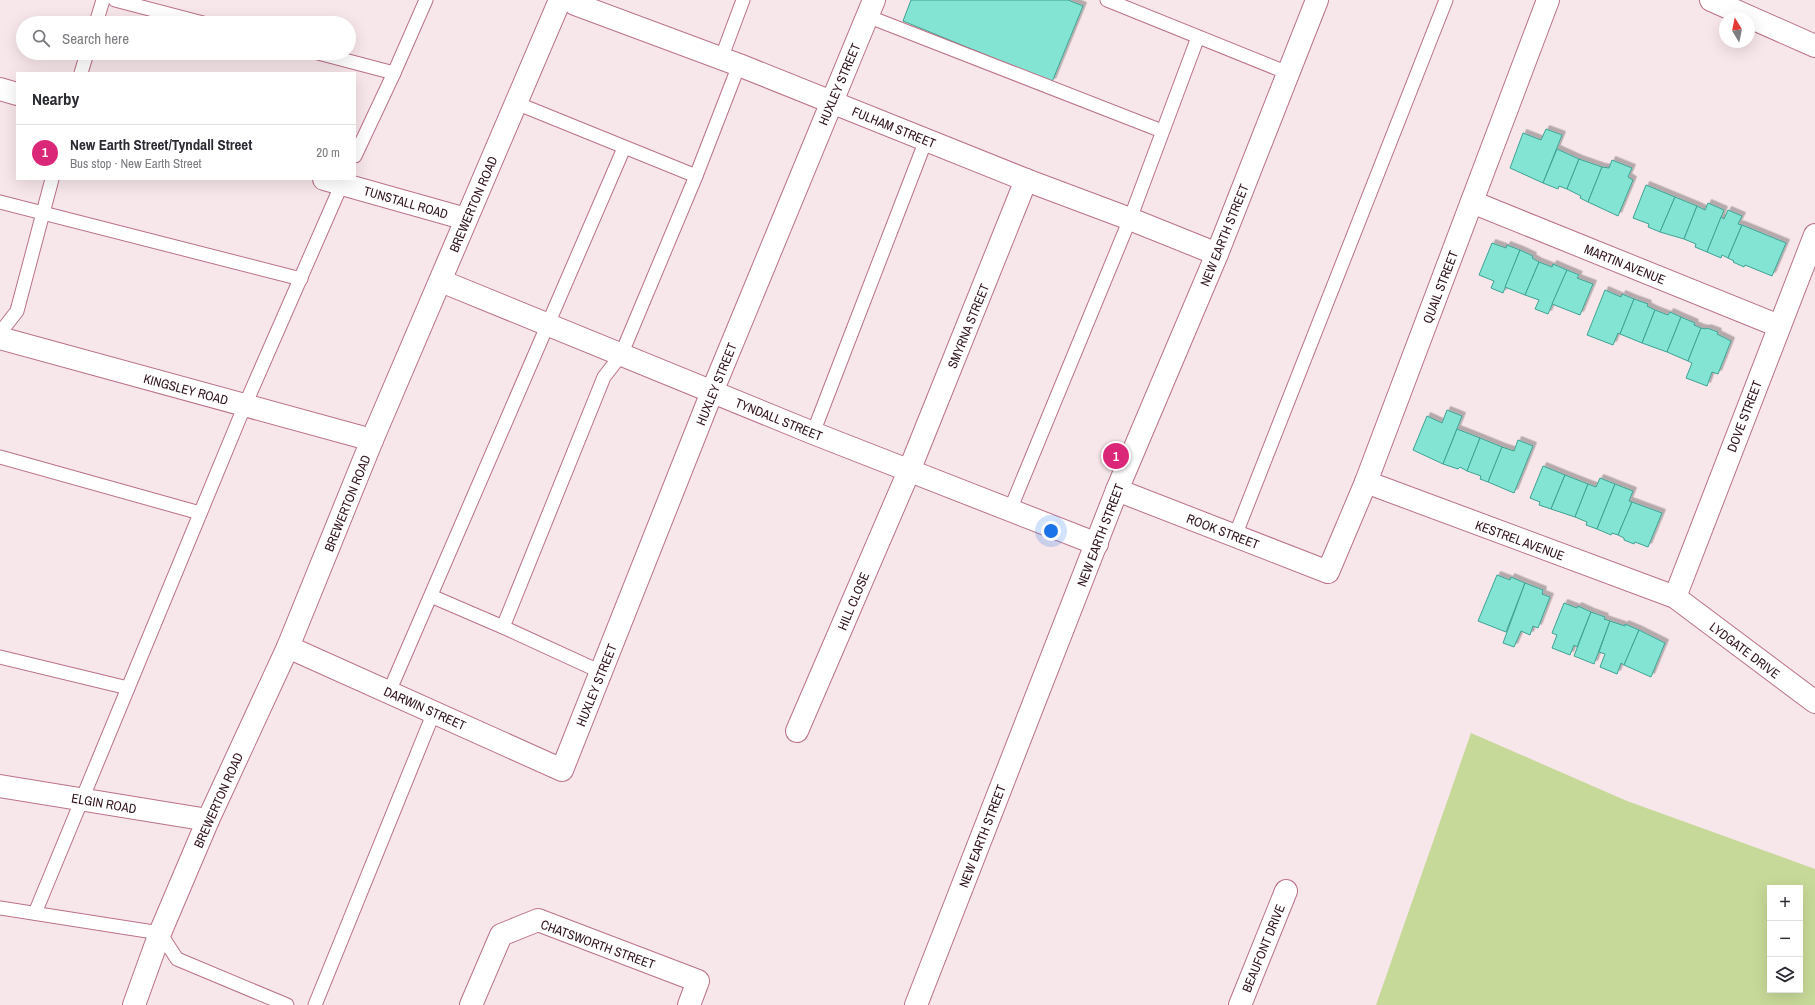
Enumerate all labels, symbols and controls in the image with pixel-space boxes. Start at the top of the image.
north arrow [1719,12,1755,48]
search box [16,16,356,60]
icon: search [30,27,52,49]
text: Search here [62,28,129,49]
street label: HUXLEY STREET [815,40,865,128]
text: Nearby [32,87,79,110]
street label: FULHAM STREET [849,103,939,152]
text: New Earth Street/Tyndall Street [70,134,252,155]
text: 1 [42,144,48,161]
text: 20 m [316,144,340,161]
street label: BREWERTON ROAD [446,153,501,255]
text: Bus stop · New Earth Street [70,155,202,172]
street label: NEW EARTH STREET [1196,181,1253,289]
street label: TUNSTALL ROAD [362,182,450,223]
street label: MARTIN AVENUE [1582,240,1668,288]
street label: QUAIL STREET [1419,248,1462,326]
street label: SMYRNA STREET [944,281,993,371]
street label: HUXLEY STREET [692,340,741,428]
street label: KINGSLEY ROAD [142,370,230,409]
street label: DOVE STREET [1723,378,1766,454]
street label: TYNDALL STREET [733,394,825,445]
pin: 1 [1103,441,1129,471]
street label: BREWERTON ROAD [320,452,375,554]
street label: NEW EARTH STREET [1073,481,1128,589]
street label: ROOK STREET [1184,510,1262,553]
street label: KESTREL AVENUE [1473,516,1567,564]
your location [1041,521,1061,541]
street label: HILL CLOSE [834,570,873,633]
street label: LYDGATE DRIVE [1706,618,1783,682]
street label: HUXLEY STREET [572,641,621,729]
street label: DARWIN STREET [381,683,469,734]
street label: BREWERTON ROAD [190,750,247,851]
street label: NEW EARTH STREET [955,782,1010,890]
street label: ELGIN ROAD [70,789,138,818]
map controls [1767,885,1803,993]
button: + [1767,885,1803,921]
street label: BEAUFONT DRIVE [1238,902,1289,995]
street label: CHATSWORTH STREET [538,916,658,973]
button: − [1767,921,1803,957]
button: layers [1767,957,1803,993]

